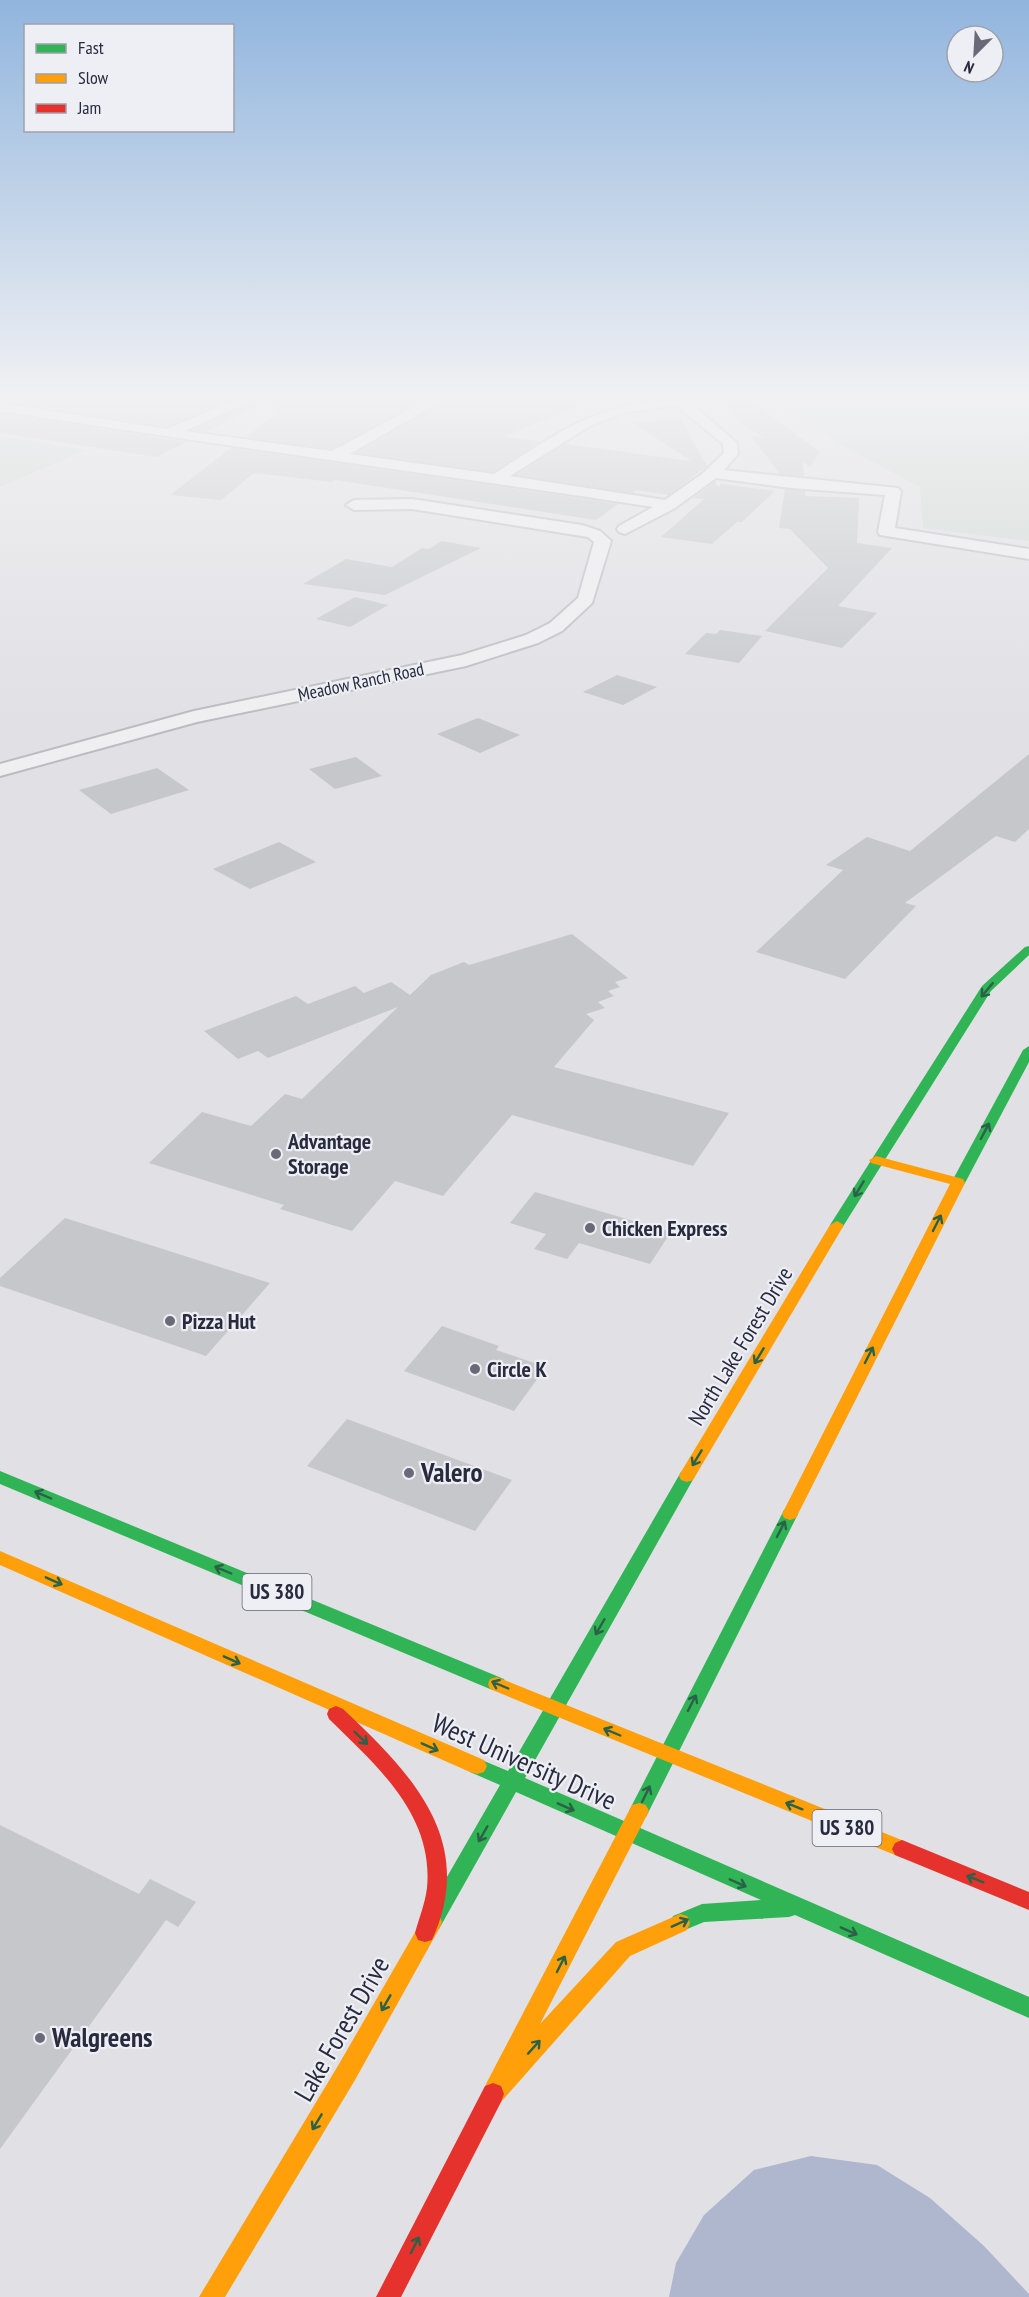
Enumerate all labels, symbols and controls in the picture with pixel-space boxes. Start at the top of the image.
legend [24,24,234,132]
north arrow [945,24,1005,84]
text: Fast [78,36,104,59]
text: N [961,57,977,79]
text: Slow [78,66,109,89]
text: Jam [77,96,101,119]
street label: Meadow Ranch Road [296,657,426,706]
one-way arrow [981,982,994,998]
one-way arrow [980,1122,991,1140]
place label: Advantage Storage [287,1127,371,1180]
marker: Advantage Storage [269,1147,283,1161]
one-way arrow [853,1180,865,1197]
place label: Chicken Express [602,1214,728,1242]
one-way arrow [931,1214,943,1232]
marker: Chicken Express [583,1221,597,1235]
street label: North Lake Forest Drive [682,1262,798,1430]
place label: Pizza Hut [182,1307,256,1335]
marker: Pizza Hut [163,1314,177,1328]
one-way arrow [864,1346,876,1364]
one-way arrow [752,1347,764,1364]
place label: Circle K [487,1355,547,1383]
marker: Circle K [468,1362,482,1376]
one-way arrow [691,1449,703,1466]
place label: Valero [420,1455,482,1489]
marker: Valero [402,1466,416,1480]
one-way arrow [35,1489,53,1500]
one-way arrow [776,1520,787,1538]
one-way arrow [215,1564,233,1575]
road number: US 380 [242,1574,312,1610]
one-way arrow [44,1576,62,1588]
one-way arrow [594,1618,606,1635]
one-way arrow [223,1654,241,1666]
one-way arrow [492,1679,510,1690]
one-way arrow [687,1694,699,1712]
street label: West University Drive [427,1705,622,1817]
one-way arrow [603,1726,621,1737]
one-way arrow [354,1731,369,1746]
one-way arrow [421,1742,439,1753]
one-way arrow [641,1786,653,1804]
one-way arrow [785,1800,804,1811]
one-way arrow [556,1802,574,1813]
road number: US 380 [812,1810,882,1846]
one-way arrow [477,1825,489,1842]
one-way arrow [966,1873,984,1884]
one-way arrow [729,1878,747,1889]
one-way arrow [671,1916,689,1928]
one-way arrow [839,1926,857,1937]
street label: Lake Forest Drive [286,1950,396,2107]
one-way arrow [555,1955,567,1973]
one-way arrow [380,1994,392,2011]
place label: Walgreens [51,2020,153,2054]
marker: Walgreens [33,2031,47,2045]
one-way arrow [527,2040,541,2055]
one-way arrow [310,2113,322,2130]
one-way arrow [409,2237,421,2254]

